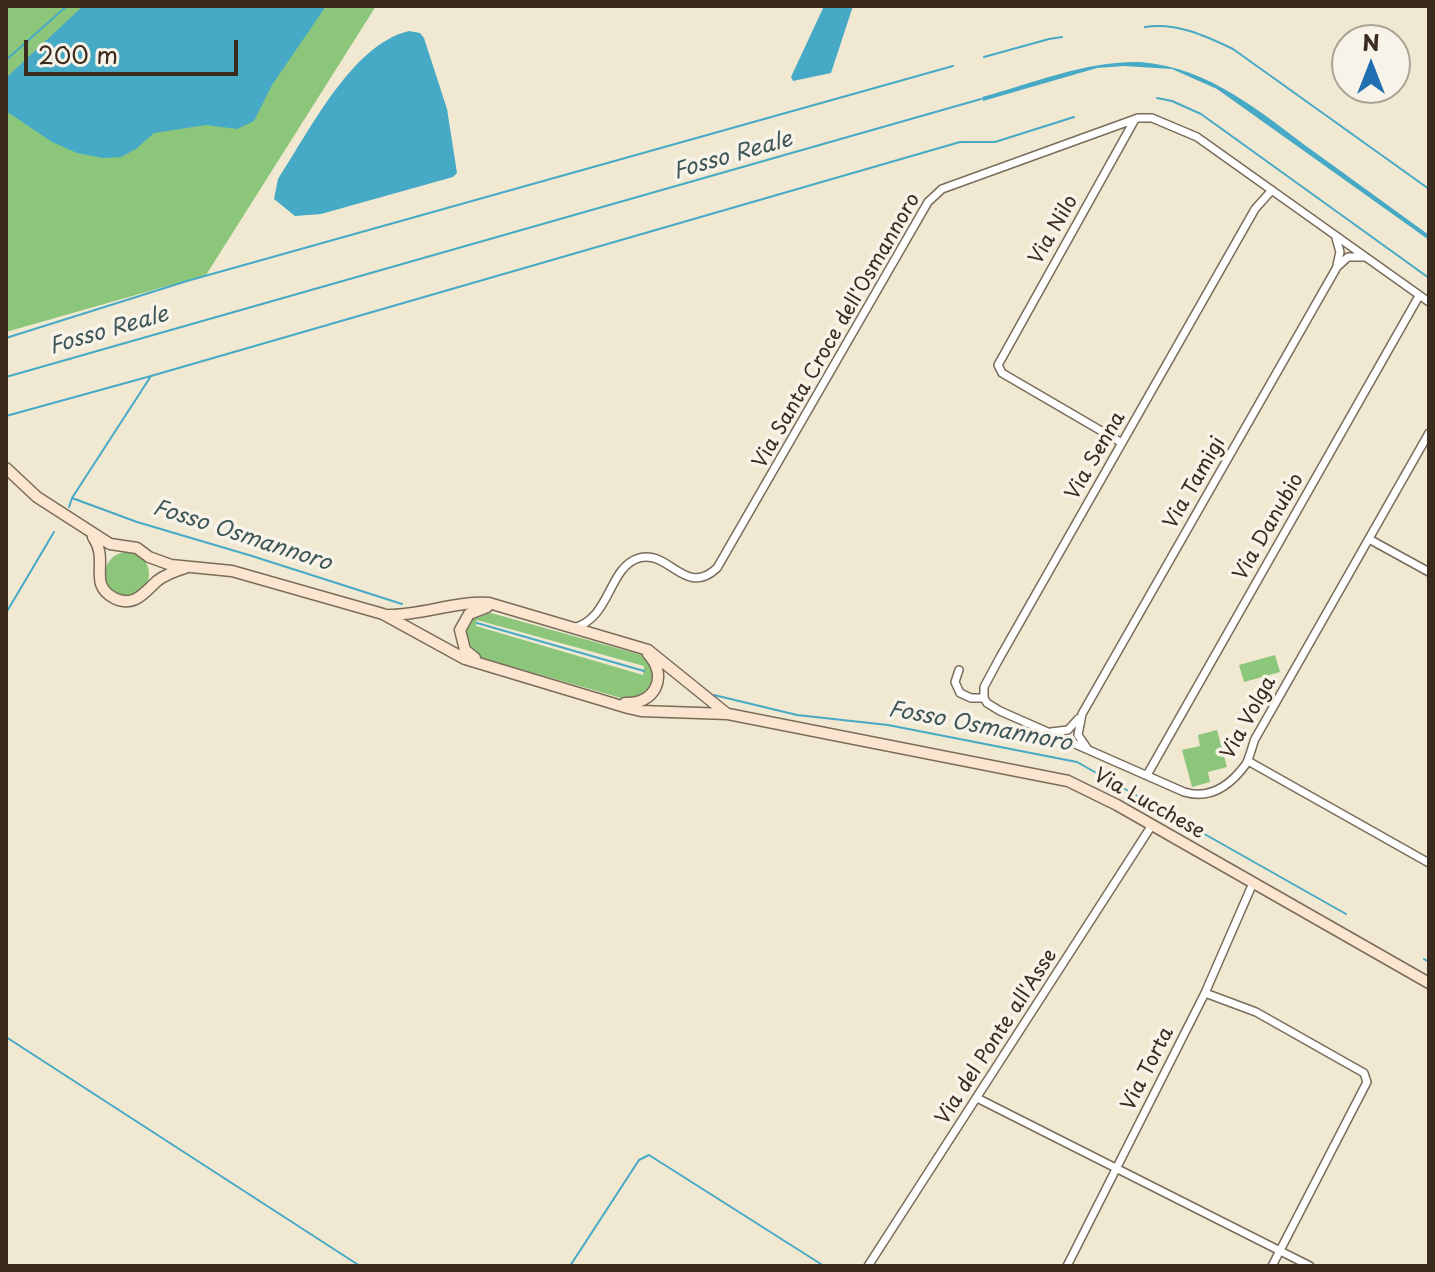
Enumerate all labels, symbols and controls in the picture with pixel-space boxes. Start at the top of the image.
scale bar [28,24,242,74]
north arrow [1331,24,1411,104]
text: N [1362,25,1380,58]
text: 200 m [38,36,118,72]
water label: Fosso Reale [670,126,796,186]
street label: Via Santa Croce dell'Osmannoro [748,189,926,473]
street label: Via Nilo [1025,191,1083,269]
water label: Fosso Reale [46,301,172,361]
street label: Via Senna [1061,408,1131,504]
street label: Via Tamigi [1159,433,1231,533]
street label: Via Danubio [1229,469,1309,585]
water label: Fosso Osmannoro [150,495,334,577]
street label: Via Volga [1216,672,1282,764]
water label: Fosso Osmannoro [886,696,1074,758]
street label: Via Lucchese [1089,764,1209,844]
street label: Via del Ponte all'Asse [931,945,1063,1129]
street label: Via Torta [1117,1023,1179,1115]

